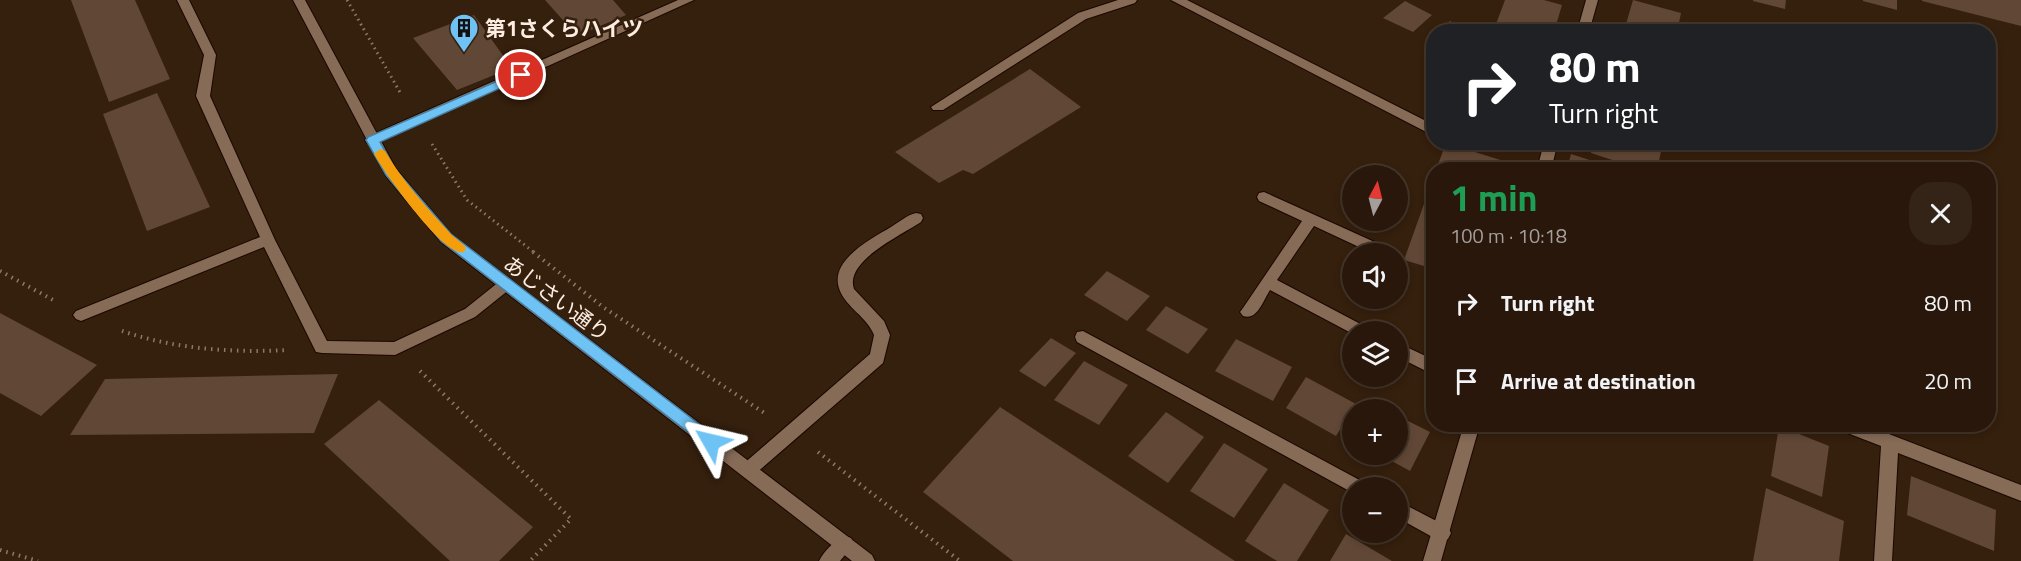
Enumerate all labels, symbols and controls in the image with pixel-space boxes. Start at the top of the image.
building icon: 第1さくらハイツ [448,12,480,54]
place label: 第1さくらハイツ [485,12,643,44]
text: 80 m [1549,34,1641,98]
icon: right [1450,48,1528,126]
pin [495,49,546,100]
icon: arrive [504,58,537,91]
text: Turn right [1549,92,1658,133]
north arrow [1342,165,1408,231]
map controls [1342,165,1408,543]
text: 1 min [1450,170,1537,225]
button: close [1909,182,1972,245]
text: 100 m · 10:18 [1450,220,1567,251]
button: sound [1342,243,1408,309]
street label: あじさい通り [497,247,617,349]
text: Turn right [1501,286,1595,320]
text: 80 m [1924,286,1972,320]
icon: right [1450,287,1483,320]
button: layers [1342,321,1408,387]
text: Arrive at destination [1501,364,1696,398]
text: 20 m [1924,364,1972,398]
icon: arrive [1450,365,1483,398]
button: + [1342,399,1408,465]
position arrow [679,410,743,474]
button: − [1342,477,1408,543]

